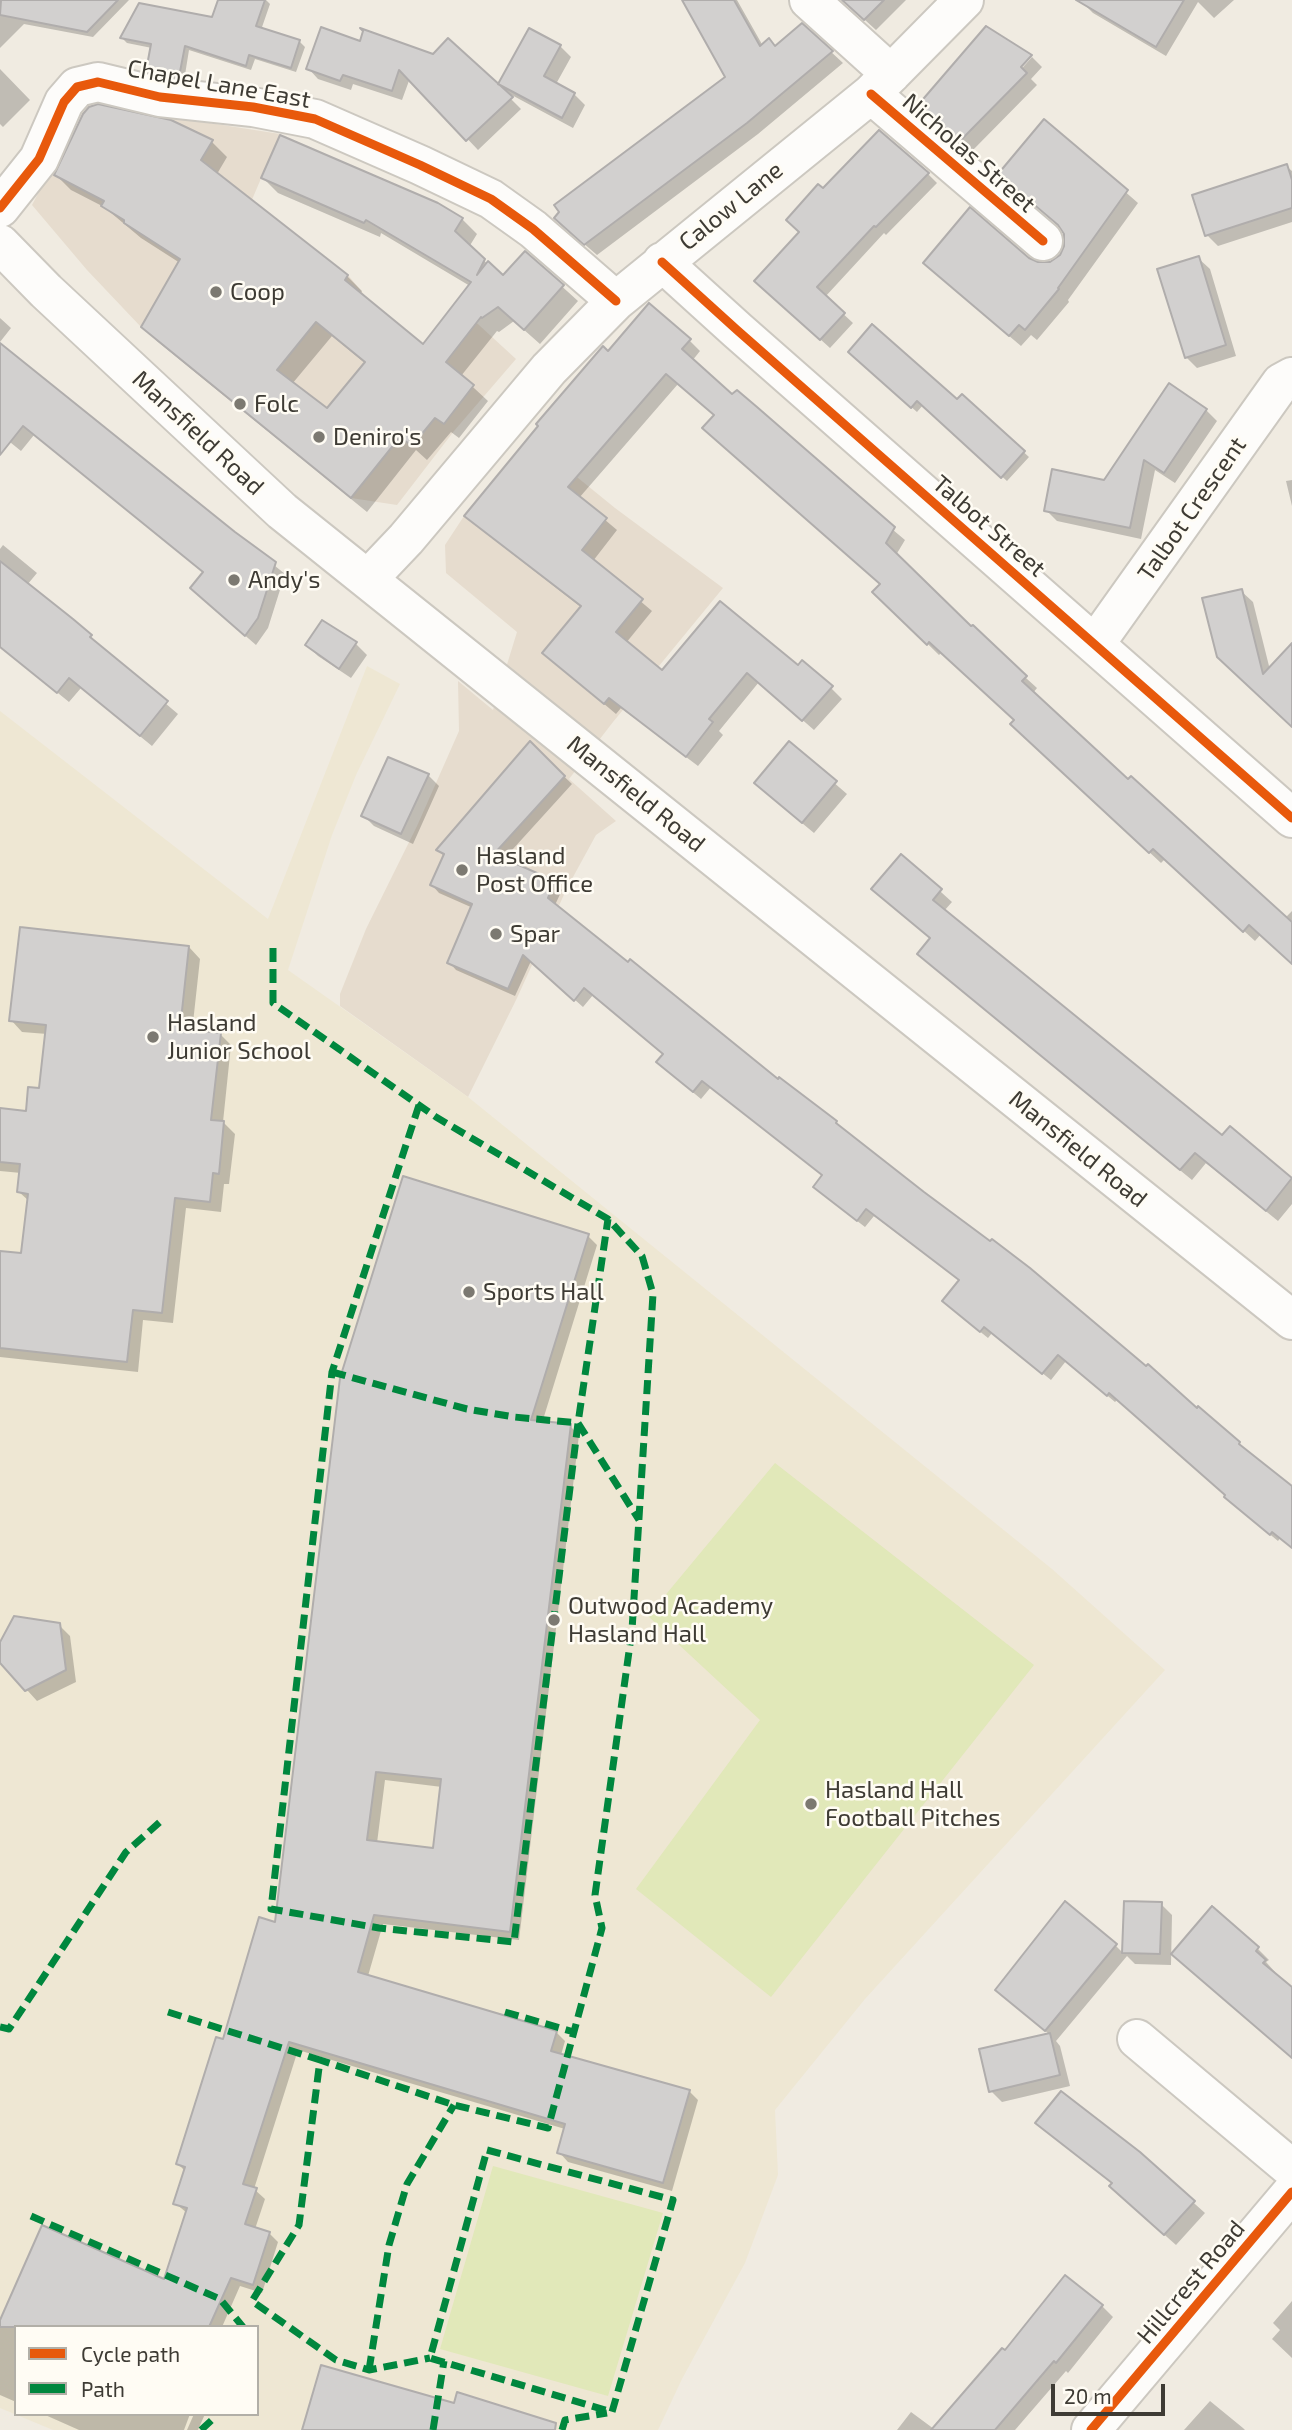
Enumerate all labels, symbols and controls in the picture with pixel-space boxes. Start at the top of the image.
street label: Chapel Lane East [125,54,313,114]
street label: Nicholas Street [897,87,1041,219]
street label: Calow Lane [673,155,789,257]
place label: Coop [230,278,285,306]
marker: Coop [208,284,224,300]
street label: Mansfield Road [126,365,270,501]
place label: Folc [254,390,299,418]
marker: Folc [232,396,248,412]
place label: Deniro's [333,423,421,451]
marker: Deniro's [311,429,327,445]
street label: Talbot Crescent [1132,431,1252,587]
street label: Talbot Street [927,469,1051,583]
place label: Andy's [248,566,321,594]
marker: Andy's [226,572,242,588]
street label: Mansfield Road [561,730,711,858]
place label: Hasland Post Office [476,842,593,898]
marker: Hasland Post Office [454,862,470,878]
place label: Spar [510,920,560,948]
marker: Spar [488,926,504,942]
place label: Hasland Junior School [167,1009,311,1065]
marker: Hasland Junior School [145,1029,161,1045]
street label: Mansfield Road [1003,1085,1153,1213]
place label: Sports Hall [483,1278,604,1306]
marker: Sports Hall [461,1284,477,1300]
place label: Outwood Academy Hasland Hall [568,1592,773,1648]
marker: Outwood Academy Hasland Hall [546,1612,562,1628]
place label: Hasland Hall Football Pitches [825,1776,1000,1832]
marker: Hasland Hall Football Pitches [803,1796,819,1812]
street label: Hillcrest Road [1131,2214,1251,2350]
legend [14,2325,259,2416]
text: Cycle path [81,2341,180,2366]
scale bar [1054,2370,1168,2414]
text: Path [81,2376,125,2401]
text: 20 m [1064,2383,1112,2408]

